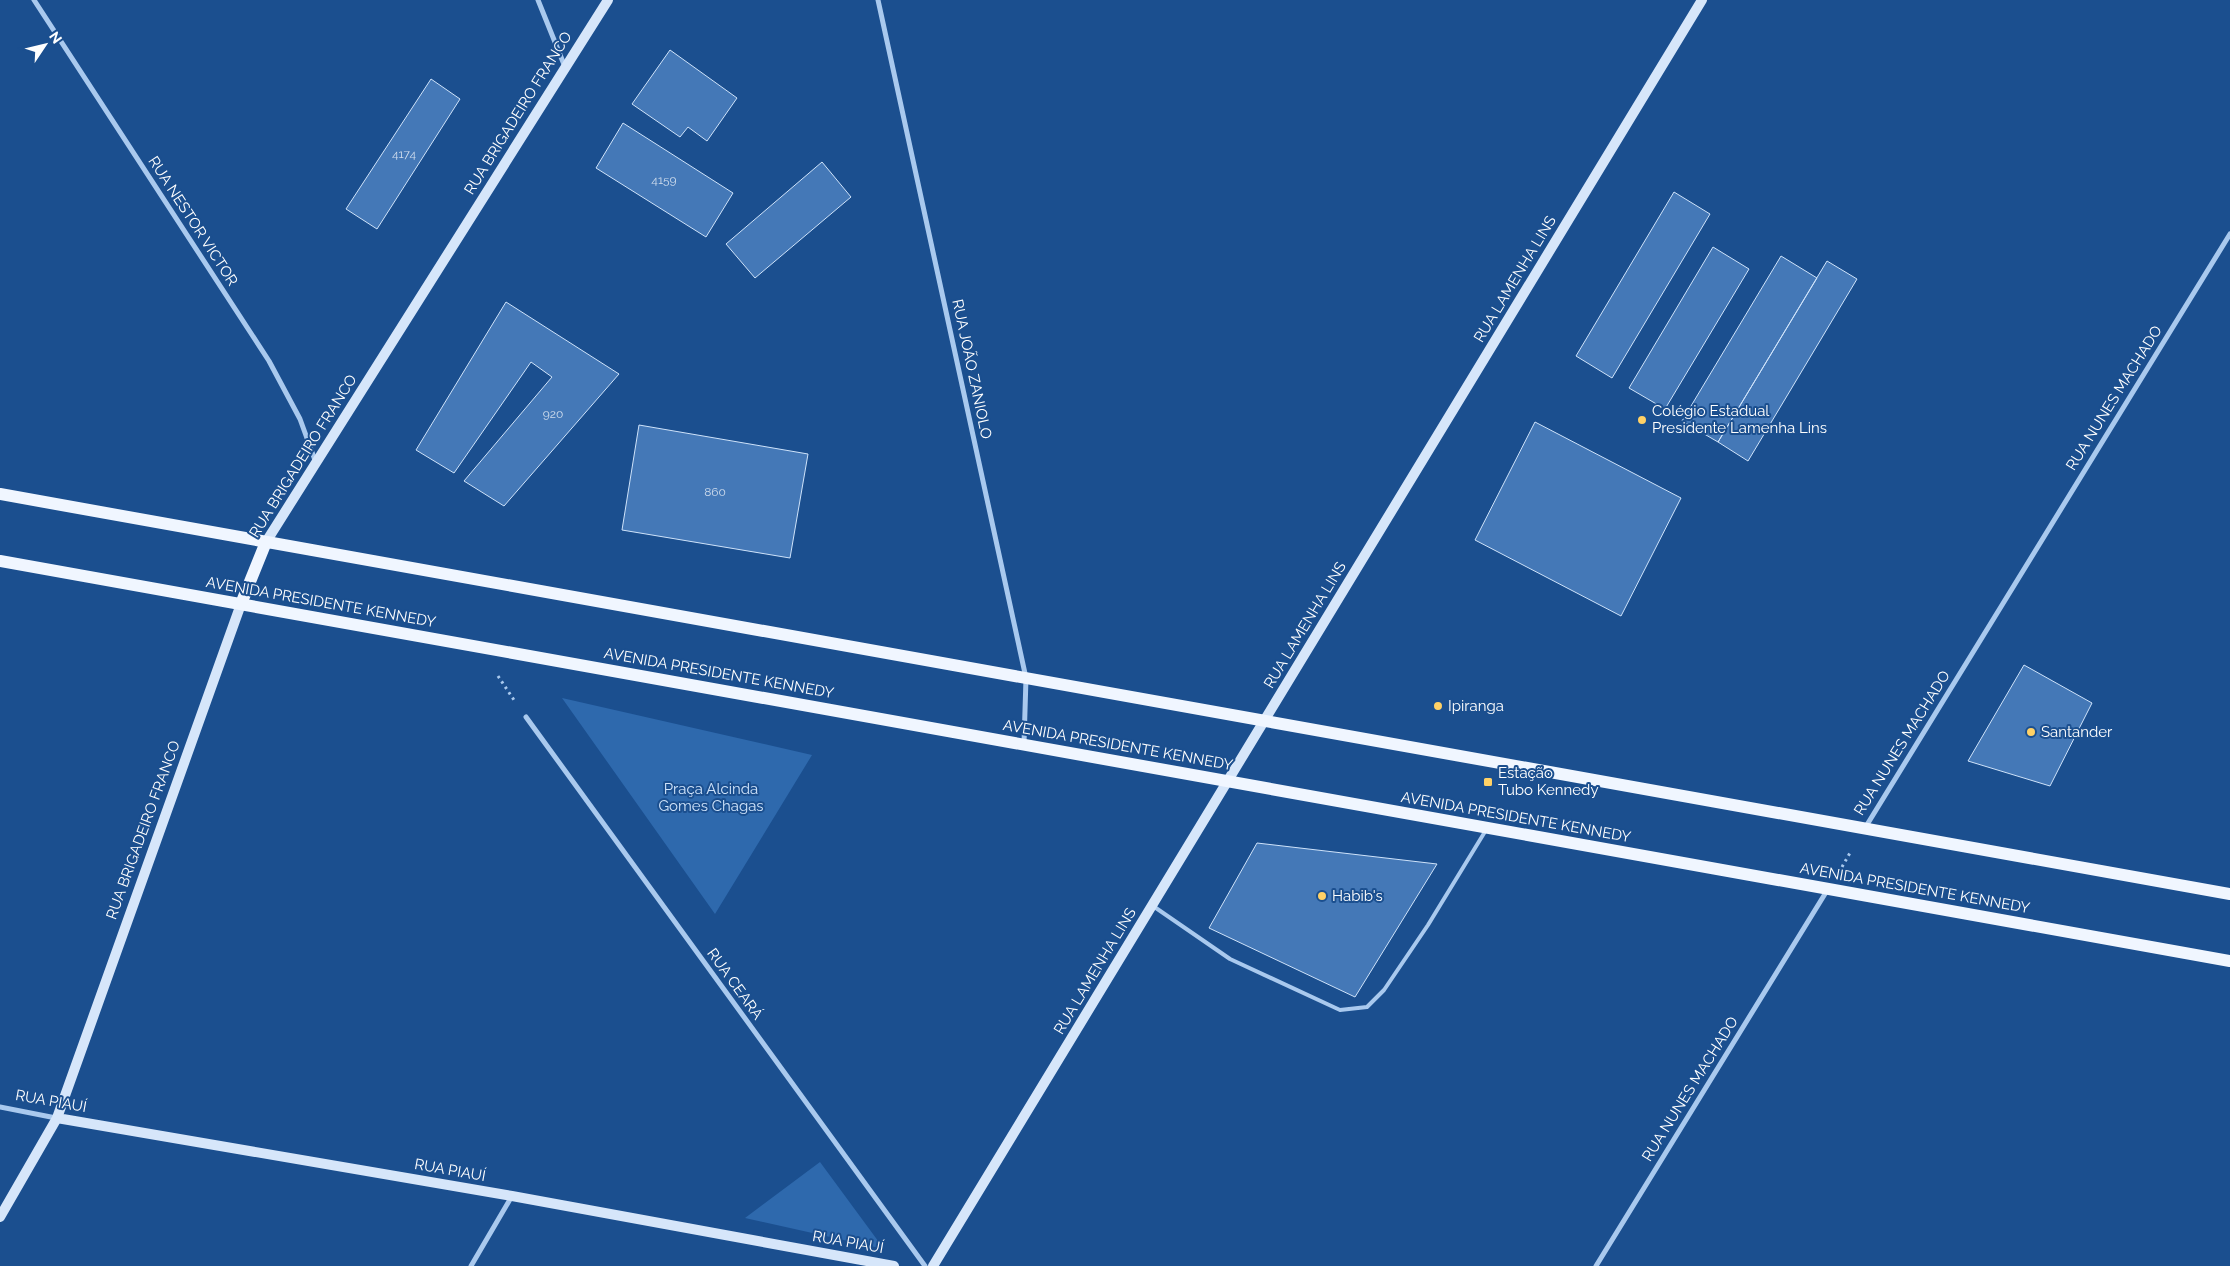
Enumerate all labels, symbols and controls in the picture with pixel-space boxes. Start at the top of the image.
north arrow [20,20,70,70]
street label: RUA BRIGADEIRO FRANCO [460,28,576,198]
text: N [46,29,65,47]
house number: 4174 [392,147,416,161]
street label: RUA NESTOR VICTOR [144,153,242,289]
house number: 4159 [651,173,677,187]
street label: RUA LAMENHA LINS [1470,212,1560,346]
street label: RUA JOÃO ZANIOLO [948,297,996,441]
street label: RUA NUNES MACHADO [2062,322,2166,474]
street label: RUA BRIGADEIRO FRANCO [245,371,361,541]
place label: Colégio Estadual Presidente Lamenha Lins [1652,402,1827,437]
house number: 920 [543,407,563,421]
marker: Colégio Estadual Presidente Lamenha Lins [1636,414,1648,426]
house number: 860 [704,485,726,499]
street label: RUA LAMENHA LINS [1260,558,1350,692]
street label: AVENIDA PRESIDENTE KENNEDY [205,573,438,631]
street label: AVENIDA PRESIDENTE KENNEDY [603,644,836,702]
street label: RUA NUNES MACHADO [1850,667,1954,819]
place label: Ipiranga [1448,697,1504,715]
marker: Ipiranga [1432,700,1444,712]
street label: AVENIDA PRESIDENTE KENNEDY [1002,716,1235,774]
place label: Santander [2041,723,2113,741]
marker: Santander [2025,726,2037,738]
street label: RUA BRIGADEIRO FRANCO [102,738,184,922]
place label: Estação Tubo Kennedy [1498,764,1599,799]
marker: Estação Tubo Kennedy [1482,776,1494,788]
park label: Praça Alcinda Gomes Chagas [658,780,764,815]
street label: AVENIDA PRESIDENTE KENNEDY [1400,788,1633,846]
street label: AVENIDA PRESIDENTE KENNEDY [1799,859,2032,917]
place label: Habib's [1332,887,1383,905]
marker: Habib's [1316,890,1328,902]
street label: RUA LAMENHA LINS [1050,904,1140,1038]
street label: RUA CEARÁ [703,945,767,1023]
street label: RUA NUNES MACHADO [1638,1013,1742,1165]
street label: RUA PIAUÍ [14,1086,88,1116]
street label: RUA PIAUÍ [413,1155,487,1185]
street label: RUA PIAUÍ [811,1227,885,1257]

